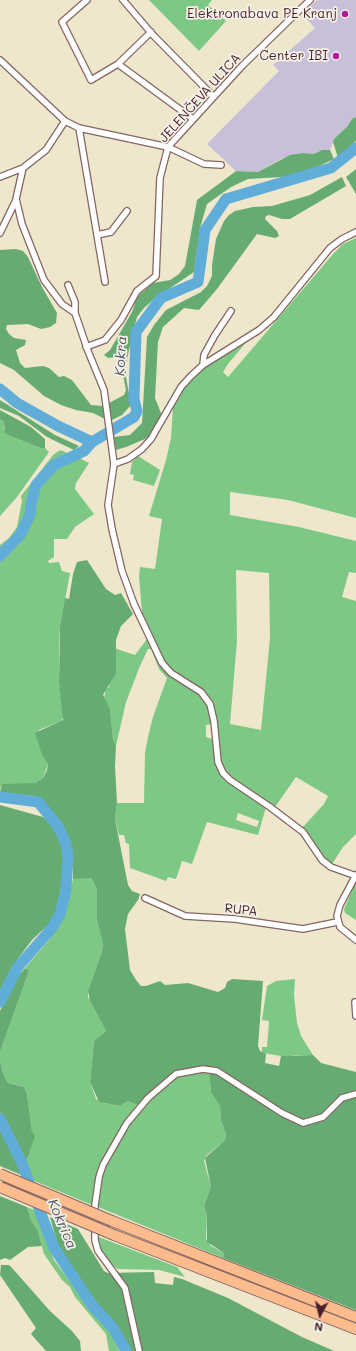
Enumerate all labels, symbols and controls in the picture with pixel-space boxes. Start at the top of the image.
place label: Elektronabava PE Kranj [187,6,337,22]
marker: Elektronabava PE Kranj [340,9,350,19]
place label: Center IBI [260,48,328,64]
street label: JELENČEVA ULICA [156,50,244,146]
marker: Center IBI [331,51,341,61]
water label: Kokra [112,336,130,376]
street label: RUPA [224,901,258,919]
water label: Kokrica [44,1197,80,1251]
north arrow [300,1295,340,1335]
text: N [313,1319,324,1335]

